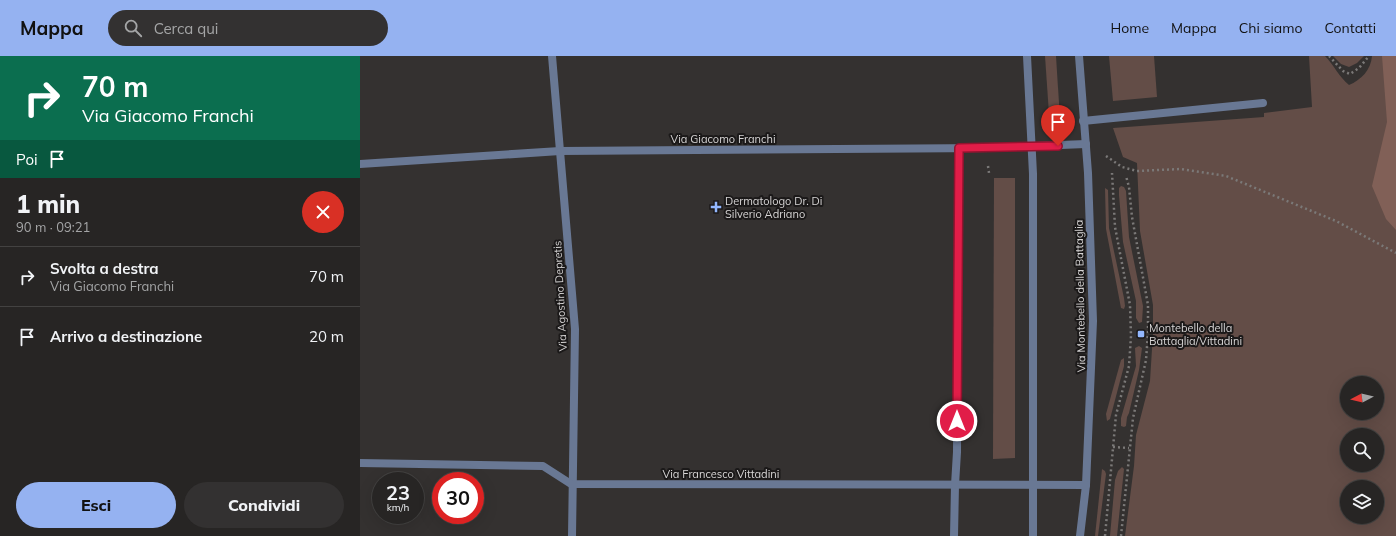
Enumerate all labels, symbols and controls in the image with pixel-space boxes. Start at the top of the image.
search box [108,10,388,46]
text: Mappa [20,16,84,40]
icon: search [122,17,144,39]
text: Cerca qui [154,19,218,38]
text: Home [1110,19,1149,37]
text: Mappa [1171,19,1217,37]
text: Chi siamo [1239,19,1302,37]
text: Contatti [1324,19,1376,37]
text: 70 m [82,69,148,104]
icon: right [16,72,68,124]
text: Via Giacomo Franchi [82,104,254,127]
pin [1041,105,1075,146]
icon: arrive [1047,111,1069,133]
street label: Via Giacomo Franchi [670,132,776,146]
icon: arrive [46,148,68,170]
text: Poi [16,150,38,169]
text: 1 min [16,189,80,219]
button: close [302,191,344,233]
place label: Dermatologo Dr. Di Silverio Adriano [725,194,822,221]
marker: Dermatologo Dr. Di Silverio Adriano [710,201,722,213]
text: 90 m · 09:21 [16,219,90,235]
street label: Via Montebello della Battaglia [1072,220,1088,372]
street label: Via Agostino Depretis [550,240,570,352]
text: Svolta a destra [50,259,159,278]
icon: right [16,266,38,288]
text: 70 m [309,267,344,286]
text: Via Giacomo Franchi [50,278,174,294]
place label: Montebello della Battaglia/Vittadini [1149,321,1242,348]
icon: arrive [16,326,38,348]
text: Arrivo a destinazione [50,327,202,346]
text: 20 m [309,327,344,346]
marker: Montebello della Battaglia/Vittadini [1136,329,1146,339]
north arrow [1340,376,1384,420]
map controls [1340,376,1384,524]
position arrow [936,400,978,442]
button: search [1340,428,1384,472]
street label: Via Francesco Vittadini [663,467,779,481]
speed limit sign: 30 [432,472,484,524]
text: 23 [386,480,410,505]
button: layers [1340,480,1384,524]
button: Esci [16,482,176,528]
button: Condividi [184,482,344,528]
text: km/h [387,501,409,514]

